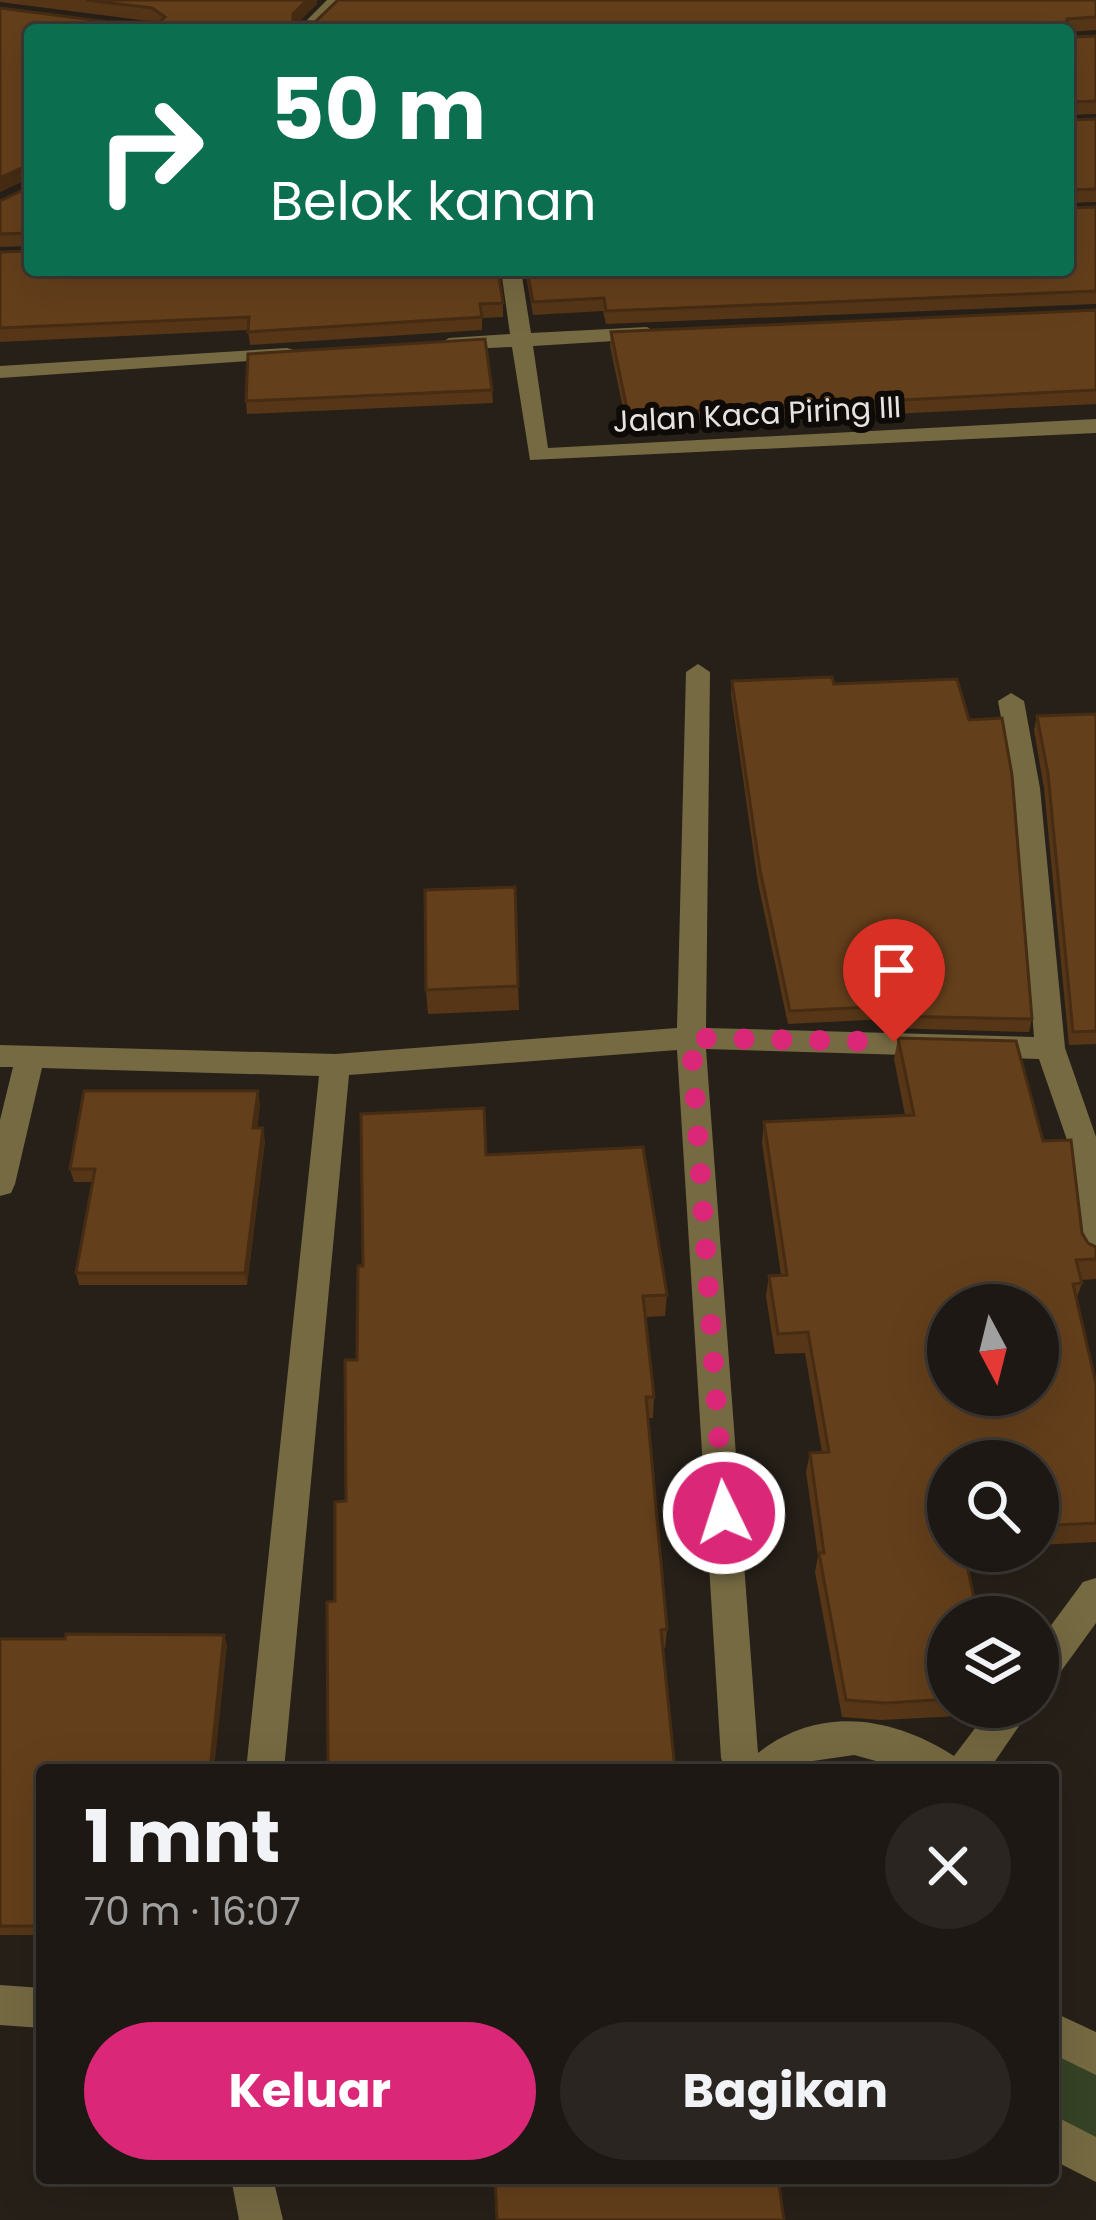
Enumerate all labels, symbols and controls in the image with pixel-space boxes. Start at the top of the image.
text: 50 m [270,51,486,168]
icon: right [72,72,228,228]
text: Belok kanan [270,163,597,239]
street label: Jalan Kaca Piring III [612,385,902,443]
pin [843,919,945,1042]
icon: arrive [861,937,927,1003]
north arrow [927,1284,1059,1416]
map controls [927,1284,1059,1728]
button: search [927,1440,1059,1572]
position arrow [661,1450,787,1576]
button: layers [927,1596,1059,1728]
text: 1 mnt [84,1786,280,1887]
button: close [885,1803,1011,1929]
text: 70 m · 16:07 [84,1884,301,1939]
button: Keluar [84,2022,536,2160]
button: Bagikan [560,2022,1011,2160]

